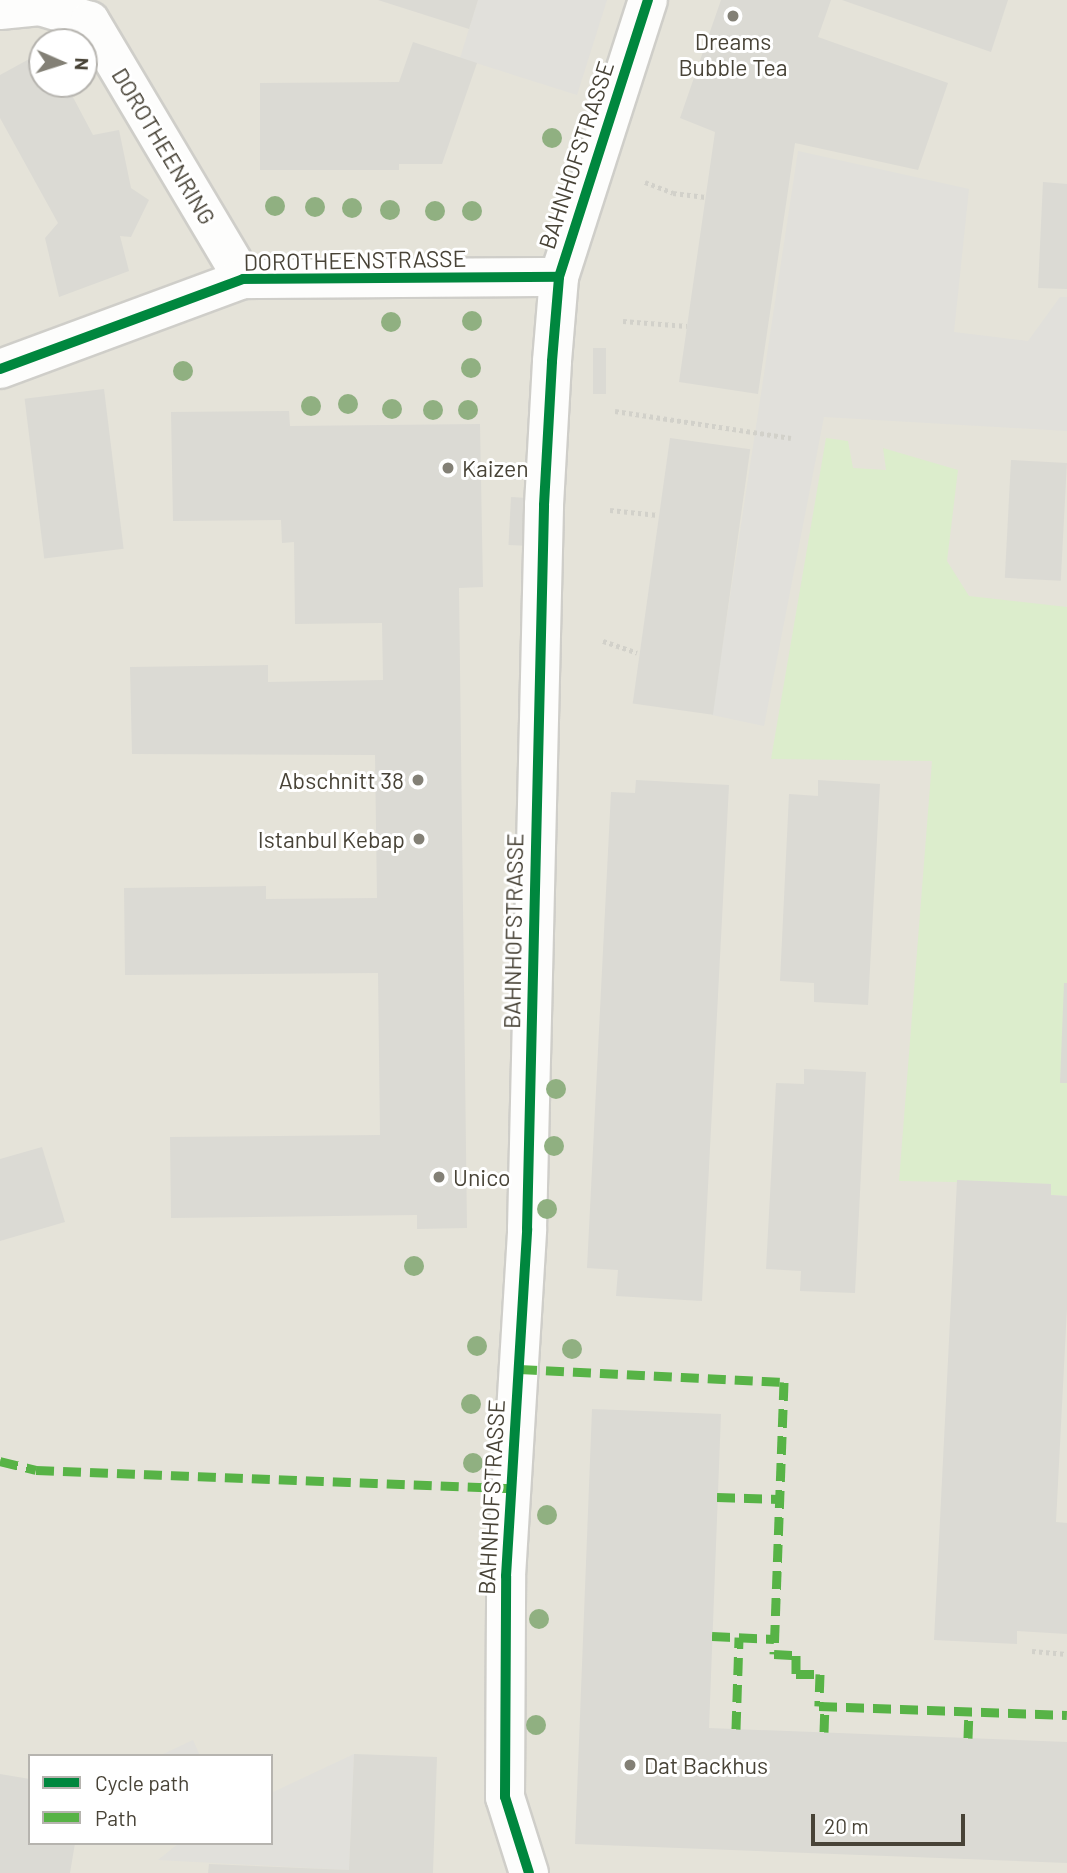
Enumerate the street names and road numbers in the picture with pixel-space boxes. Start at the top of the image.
street label: BAHNHOFSTRASSE [533,58,619,252]
street label: DOROTHEENRING [106,63,222,229]
street label: DOROTHEENSTRASSE [243,244,467,276]
street label: BAHNHOFSTRASSE [497,833,529,1029]
street label: BAHNHOFSTRASSE [472,1399,510,1595]

